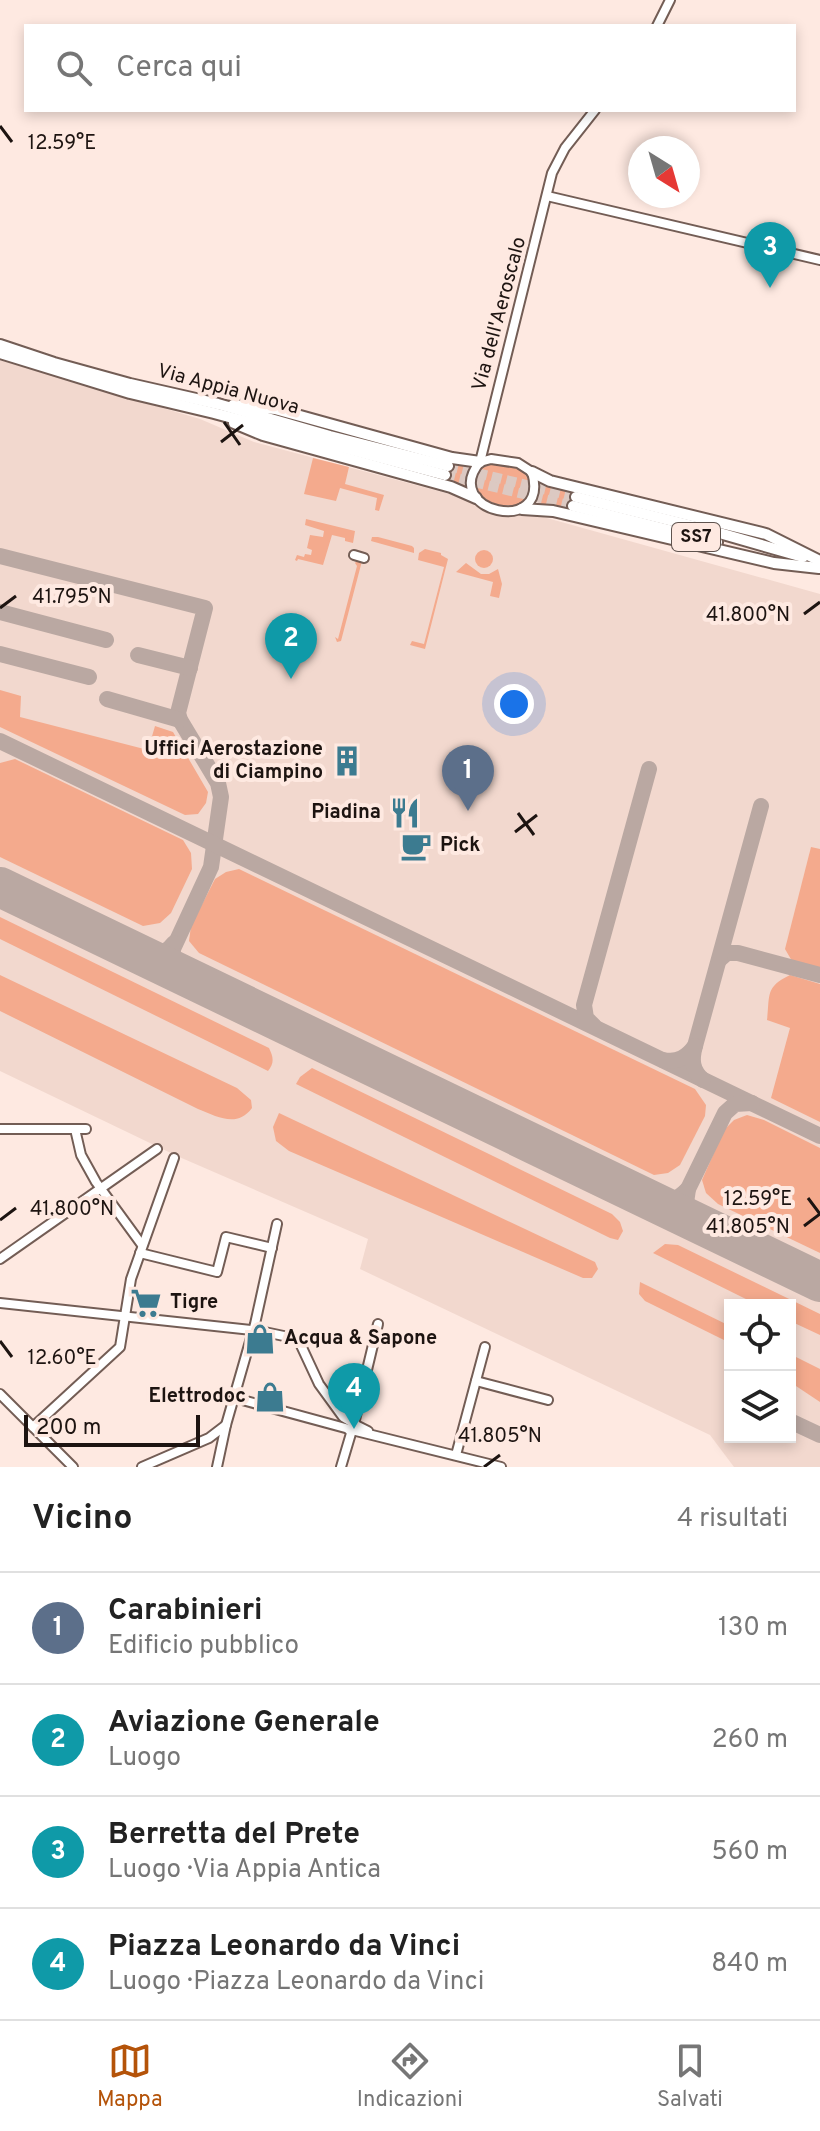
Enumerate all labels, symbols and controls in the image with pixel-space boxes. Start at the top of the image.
search box [24,24,796,112]
icon: search [52,46,96,90]
text: Cerca qui [116,50,242,87]
text: 12.59°E [28,131,96,157]
north arrow [628,136,700,208]
pin: 3 [744,222,796,288]
street label: Via dell'Aeroscalo [467,234,533,394]
street label: Via Appia Nuova [154,359,302,421]
road number: SS7 [672,523,720,551]
text: 41.795°N [32,585,112,611]
text: 41.800°N [706,603,790,629]
pin: 2 [265,613,317,679]
your location [494,684,534,724]
place label: Uffici Aerostazione di Ciampino [144,737,323,786]
building icon: Uffici Aerostazione di Ciampino [330,744,364,778]
pin: 1 [442,745,494,811]
restaurant icon: Piadina [388,796,422,830]
place label: Piadina [311,800,381,826]
cafe icon: Pick [399,829,433,863]
place label: Pick [440,833,480,859]
text: 12.59°E [724,1187,792,1213]
text: 41.800°N [30,1197,114,1223]
text: 41.805°N [706,1215,790,1241]
supermarket icon: Tigre [129,1286,163,1320]
place label: Tigre [170,1290,218,1316]
map controls [724,1299,796,1443]
button: locate [724,1299,796,1371]
shop icon: Acqua & Sapone [243,1322,277,1356]
place label: Acqua & Sapone [284,1326,437,1352]
text: 12.60°E [27,1346,97,1372]
pin: 4 [328,1363,380,1429]
button: layers [724,1371,796,1443]
shop icon: Elettrodoc [253,1380,287,1414]
place label: Elettrodoc [149,1384,246,1410]
scale bar [24,1411,200,1447]
text: 200 m [36,1415,101,1442]
text: 41.805°N [458,1424,542,1450]
text: Vicino [32,1498,132,1541]
text: 4 risultati [677,1503,788,1536]
text: Carabinieri [108,1593,263,1630]
text: 1 [53,1612,63,1645]
text: 130 m [718,1612,788,1645]
text: Edificio pubblico [108,1630,299,1663]
text: Aviazione Generale [108,1705,380,1742]
text: 2 [50,1724,66,1757]
text: 260 m [712,1724,788,1757]
text: Luogo [108,1742,181,1775]
text: Berretta del Prete [108,1817,360,1854]
text: 3 [50,1836,66,1869]
text: 560 m [712,1836,788,1869]
text: Luogo · Via Appia Antica [108,1854,381,1887]
text: Piazza Leonardo da Vinci [108,1929,460,1966]
text: 4 [50,1948,66,1981]
text: 840 m [711,1948,788,1981]
text: Luogo · Piazza Leonardo da Vinci [108,1966,484,1999]
tab: Mappa [97,2039,163,2114]
tab: Indicazioni [357,2039,463,2114]
tab: Salvati [657,2039,723,2114]

